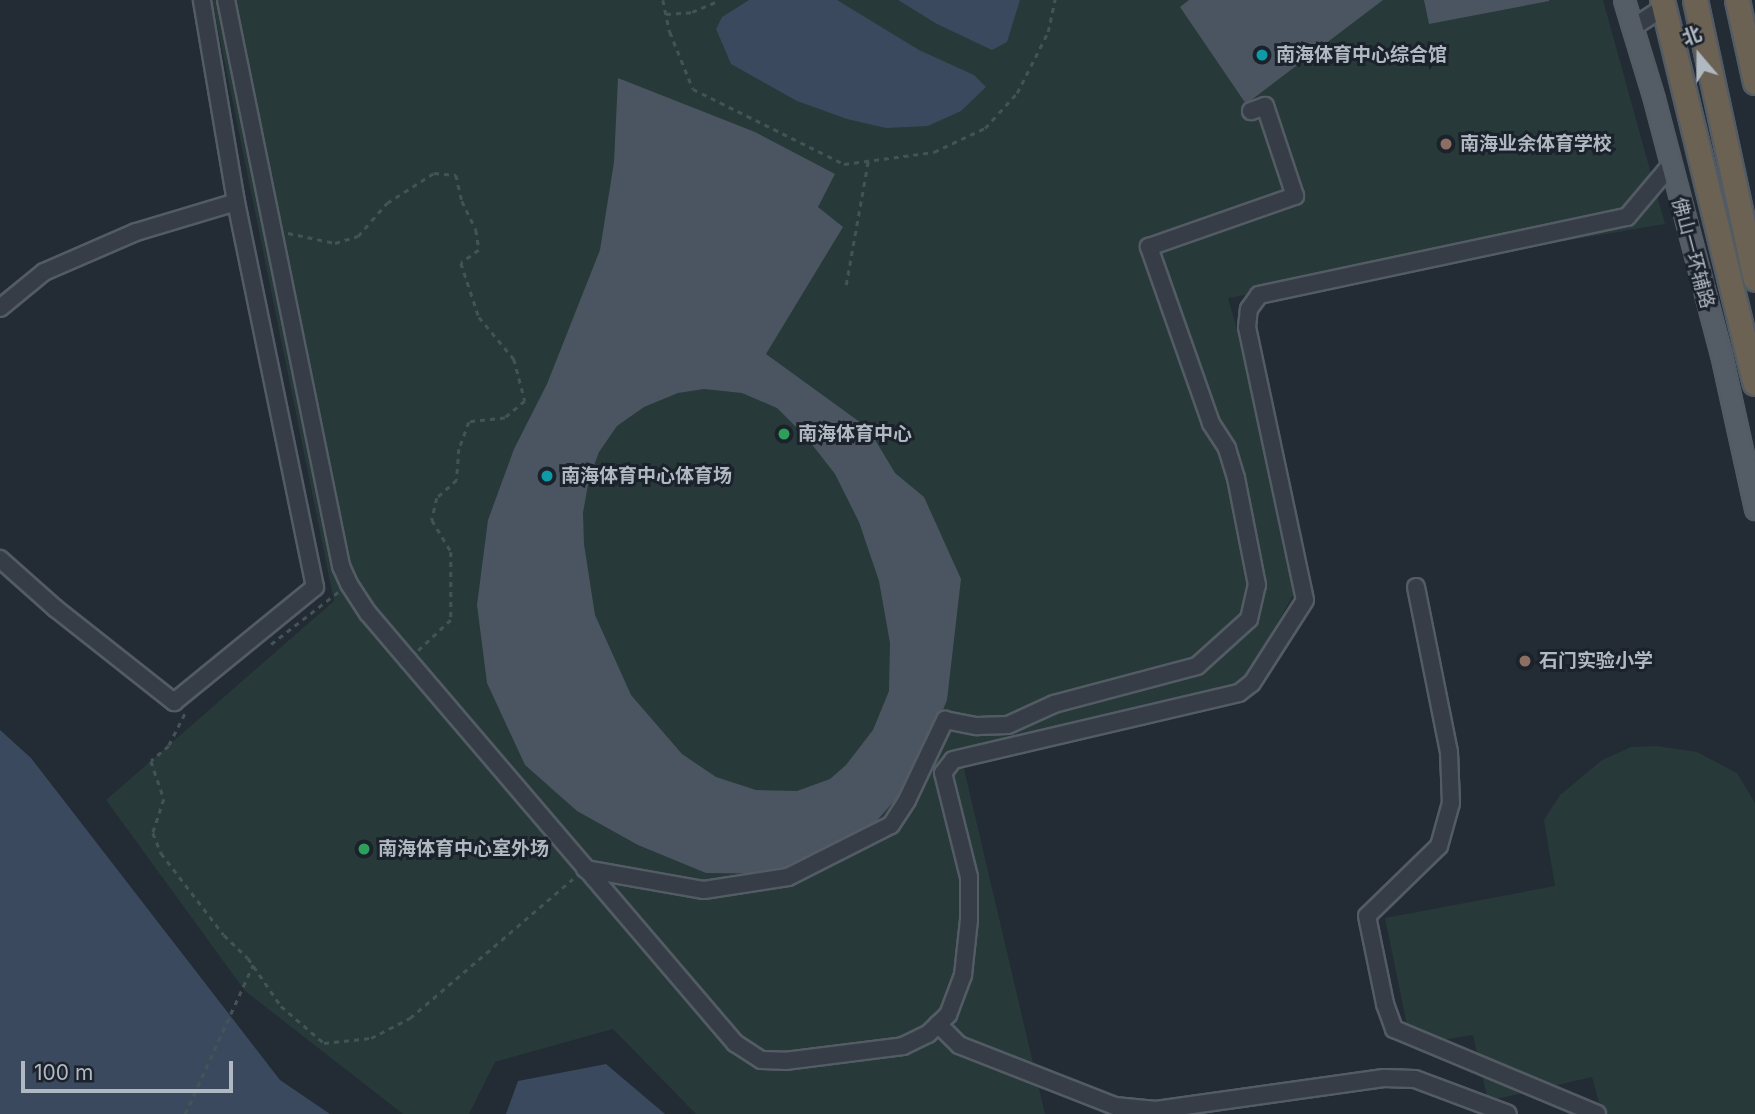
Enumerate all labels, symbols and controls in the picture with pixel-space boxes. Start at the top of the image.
north arrow [1664,21,1734,91]
text: 北 [1679,22,1705,50]
place label: 南海体育中心综合馆 [1276,44,1447,66]
marker: 南海体育中心综合馆 [1254,47,1270,63]
place label: 南海业余体育学校 [1460,133,1612,155]
marker: 南海业余体育学校 [1438,136,1454,152]
street label: 佛山一环辅路 [1667,195,1719,311]
place label: 南海体育中心 [798,423,912,445]
marker: 南海体育中心 [776,426,792,442]
place label: 南海体育中心体育场 [561,465,732,487]
marker: 南海体育中心体育场 [539,468,555,484]
place label: 石门实验小学 [1539,650,1653,672]
marker: 石门实验小学 [1517,653,1533,669]
place label: 南海体育中心室外场 [378,838,549,860]
marker: 南海体育中心室外场 [356,841,372,857]
scale bar [24,1048,236,1092]
text: 100 m [34,1060,93,1085]

